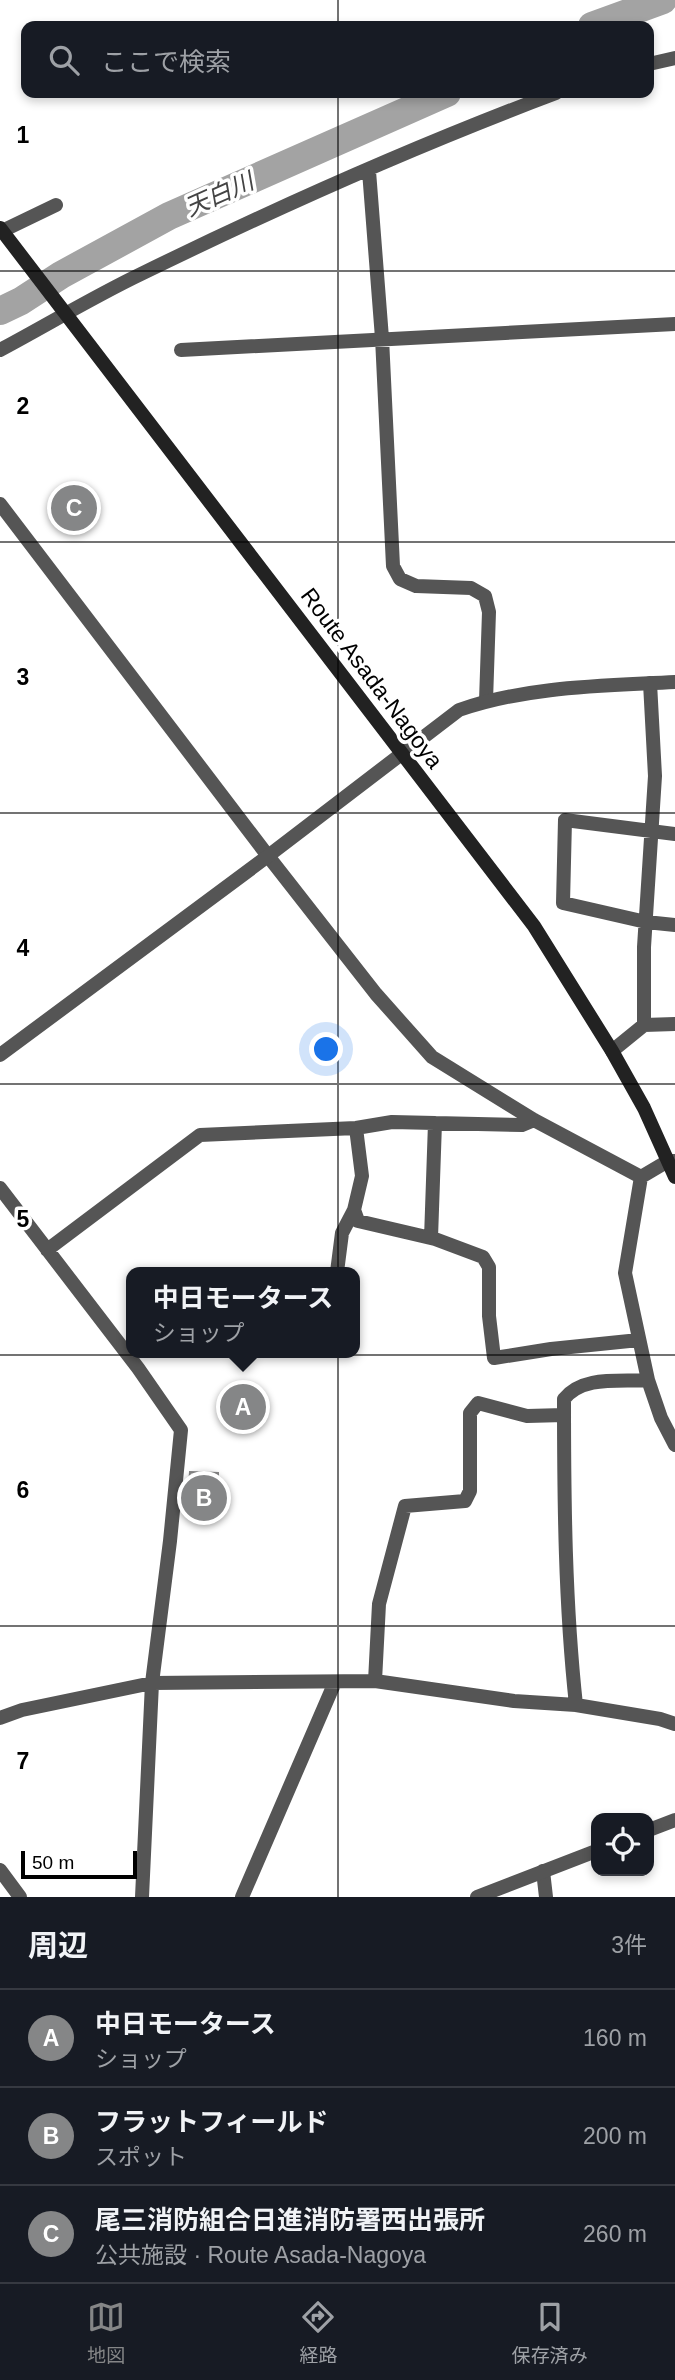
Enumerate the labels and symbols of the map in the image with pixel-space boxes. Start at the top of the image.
text: 1 [17,122,30,148]
water label: 天白川 [181,166,260,221]
text: 2 [17,393,29,419]
pin: C [51,482,97,534]
street label: Route Asada-Nagoya [296,583,448,773]
text: 3 [17,664,29,690]
text: 4 [17,935,30,961]
your location [309,1032,343,1066]
text: 5 [17,1206,30,1232]
pin: A [220,1381,266,1433]
pin: B [181,1472,227,1524]
text: 6 [17,1477,29,1503]
text: 7 [17,1748,29,1774]
scale bar [21,1848,136,1880]

